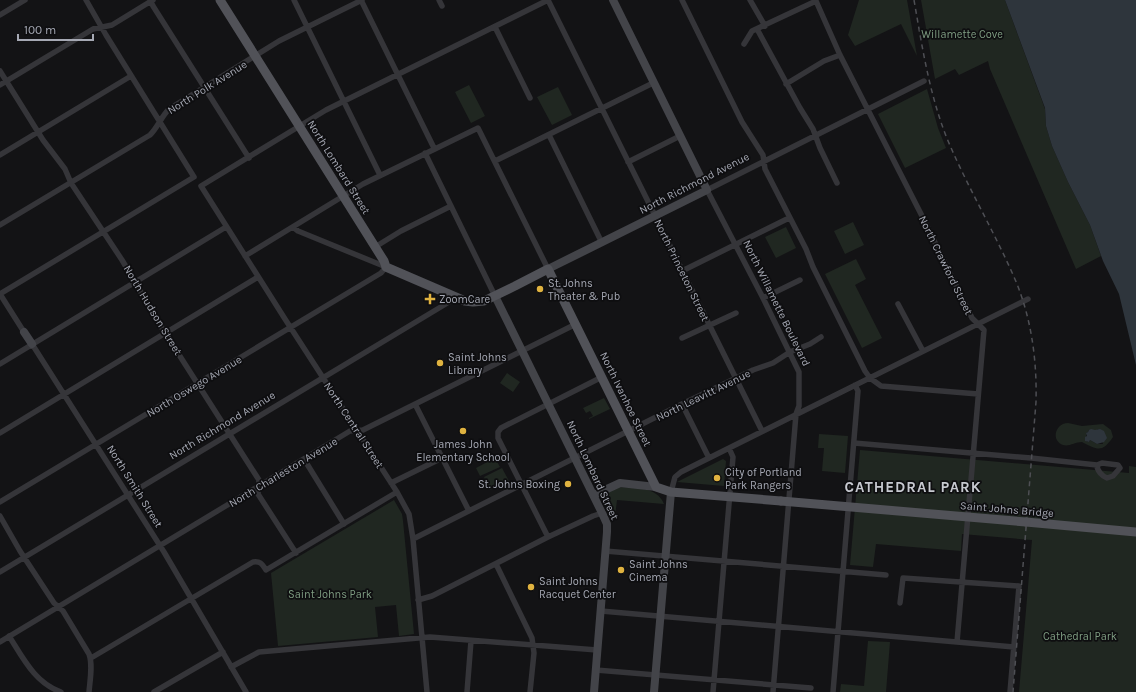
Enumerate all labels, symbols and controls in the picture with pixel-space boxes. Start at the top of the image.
scale bar [18,16,93,42]
text: 100 m [24,23,56,37]
park label: Willamette Cove [921,28,1003,41]
street label: North Polk Avenue [165,58,250,117]
street label: North Lombard Street [304,118,373,217]
street label: North Richmond Avenue [637,150,752,217]
street label: North Crawford Street [916,214,975,317]
street label: North Princeton Street [651,217,712,323]
street label: North Willamette Boulevard [740,238,813,369]
street label: North Hudson Street [121,263,185,358]
place label: St. Johns Theater & Pub [548,277,620,303]
marker: St. Johns Theater & Pub [535,284,545,294]
marker: ZoomCare [424,293,436,305]
place label: ZoomCare [439,293,491,306]
street label: North Ivanhoe Street [597,350,654,448]
place label: Saint Johns Library [448,351,507,377]
street label: North Oswego Avenue [144,353,244,420]
marker: Saint Johns Library [435,358,445,368]
street label: North Leavitt Avenue [654,367,753,424]
street label: North Central Street [321,380,386,471]
street label: North Richmond Avenue [167,388,278,462]
street label: North Lombard Street [564,418,621,522]
marker: James John Elementary School [458,426,468,436]
street label: North Charleston Avenue [227,435,340,510]
place label: James John Elementary School [416,438,510,464]
street label: North Smith Street [104,443,165,530]
place label: City of Portland Park Rangers [725,466,802,492]
marker: City of Portland Park Rangers [712,473,722,483]
place label: St. Johns Boxing [478,478,561,491]
district label: CATHEDRAL PARK [844,478,982,496]
marker: St. Johns Boxing [563,479,573,489]
street label: Saint Johns Bridge [960,499,1055,520]
place label: Saint Johns Cinema [629,558,688,584]
marker: Saint Johns Cinema [616,565,626,575]
place label: Saint Johns Racquet Center [539,575,616,601]
marker: Saint Johns Racquet Center [526,582,536,592]
park label: Saint Johns Park [288,588,372,601]
park label: Cathedral Park [1043,630,1117,643]

